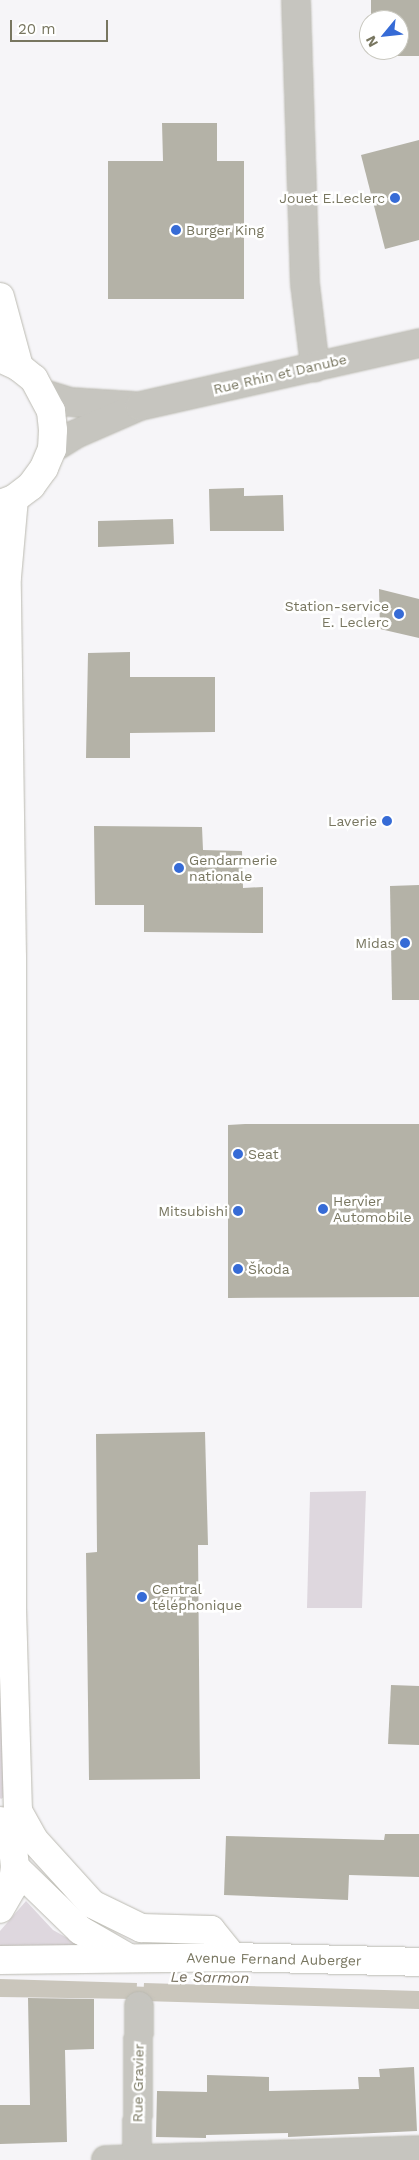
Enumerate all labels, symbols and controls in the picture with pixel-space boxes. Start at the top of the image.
scale bar [12,10,110,42]
north arrow [359,10,409,60]
text: 20 m [18,20,56,38]
text: N [362,33,381,50]
place label: Jouet E.Leclerc [279,190,385,206]
marker: Jouet E.Leclerc [389,192,401,204]
place label: Burger King [186,222,264,238]
marker: Burger King [170,224,182,236]
street label: Rue Rhin et Danube [212,350,348,398]
place label: Station-service E. Leclerc [285,598,389,630]
marker: Station-service E. Leclerc [393,608,405,620]
place label: Laverie [328,813,377,829]
marker: Laverie [381,815,393,827]
place label: Gendarmerie nationale [189,852,277,884]
marker: Gendarmerie nationale [173,862,185,874]
place label: Midas [355,935,395,951]
marker: Midas [399,937,411,949]
place label: Seat [248,1146,279,1162]
marker: Seat [232,1148,244,1160]
place label: Hervier Automobile [333,1193,412,1226]
place label: Mitsubishi [158,1203,228,1219]
marker: Hervier Automobile [317,1203,329,1215]
marker: Mitsubishi [232,1205,244,1217]
place label: Škoda [248,1261,290,1277]
marker: Škoda [232,1263,244,1275]
place label: Central téléphonique [152,1581,242,1614]
marker: Central téléphonique [136,1591,148,1603]
street label: Avenue Fernand Auberger [186,1949,362,1969]
water label: Le Sarmon [171,1968,249,1988]
street label: Rue Gravier [129,2043,147,2123]

